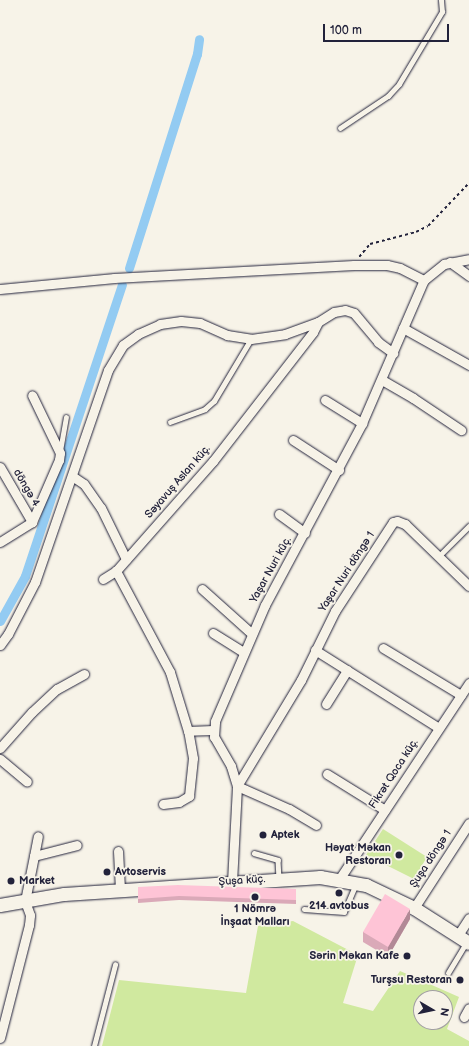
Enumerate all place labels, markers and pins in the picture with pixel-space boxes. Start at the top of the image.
place label: Aptek [271,828,299,842]
marker: Aptek [258,830,268,840]
place label: Həyat Məkan Restoran [325,842,391,868]
marker: Həyat Məkan Restoran [394,850,404,860]
place label: Avtoservis [115,865,166,879]
marker: Avtoservis [102,867,112,877]
place label: Market [19,874,55,888]
marker: Market [6,876,16,886]
marker: 214 avtobus [334,888,344,898]
marker: 1 Nömrə İnşaat Malları [250,892,260,902]
place label: 214 avtobus [309,899,369,913]
place label: 1 Nömrə İnşaat Malları [221,903,289,929]
place label: Sərin Məkan Kafe [310,949,399,963]
marker: Sərin Məkan Kafe [402,951,412,961]
place label: Turşsu Restoran [371,973,452,987]
marker: Turşsu Restoran [455,975,465,985]

